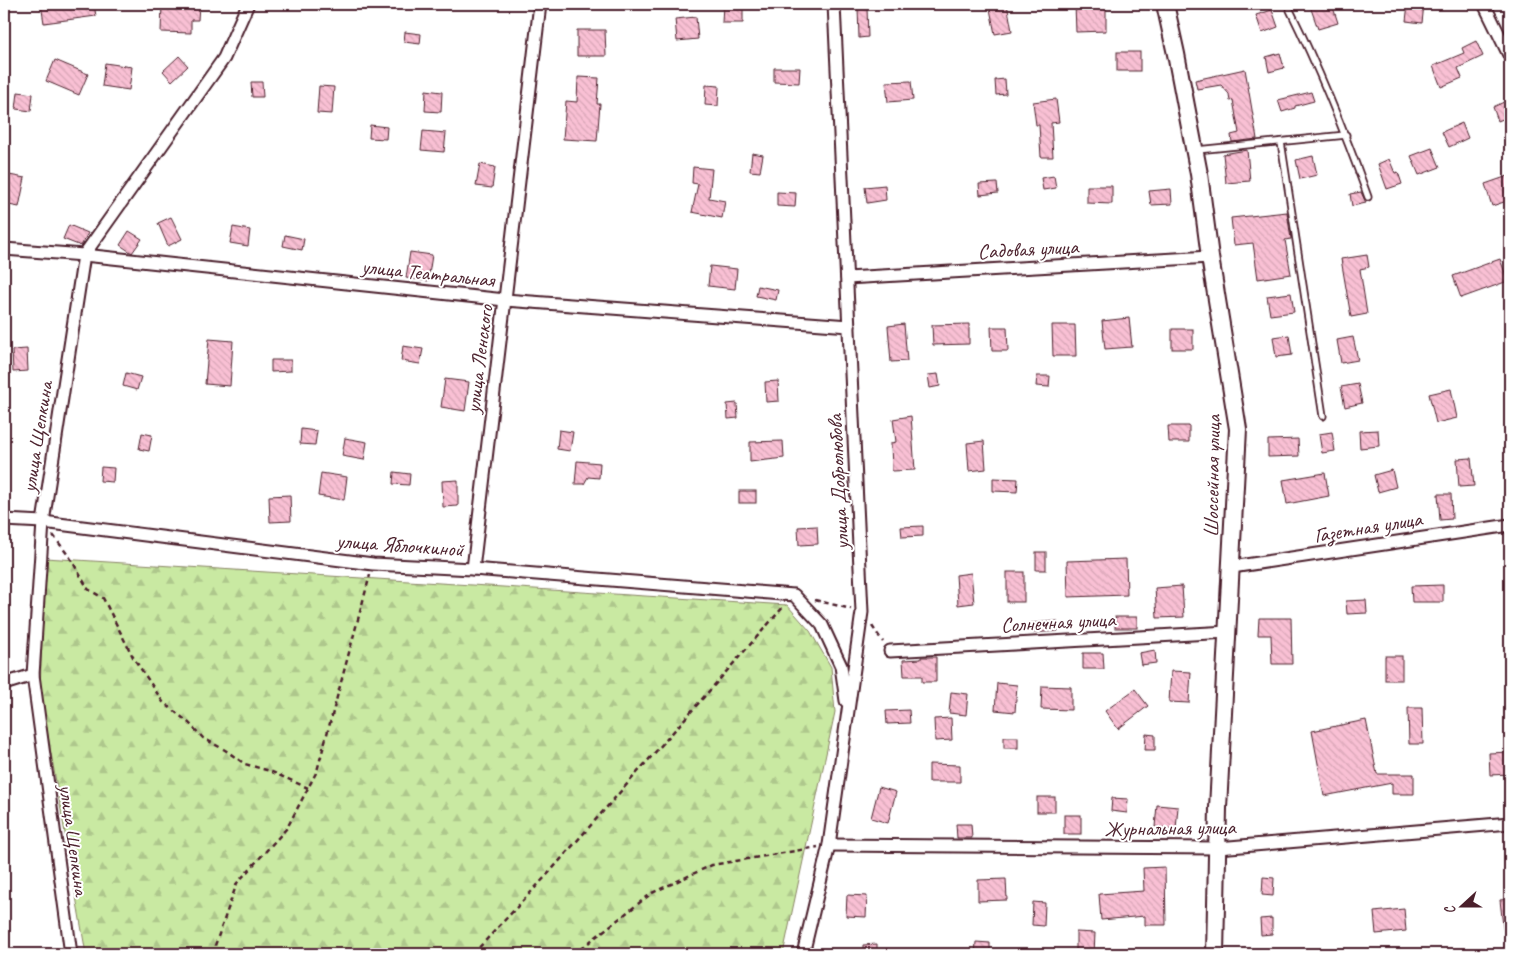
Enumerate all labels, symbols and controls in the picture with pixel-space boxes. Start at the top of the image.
street label: Садовая улица [977,233,1081,265]
street label: улица Театральная [358,253,497,293]
street label: улица Ленского [459,302,499,417]
street label: улица Щепкина [15,377,59,496]
street label: улица Добролюбова [821,412,855,552]
street label: Шоссейная улица [1198,413,1226,537]
street label: Газетная улица [1312,505,1426,549]
street label: улица Яблочкиной [334,527,466,562]
street label: Солнечная улица [1000,606,1118,638]
street label: улица Щепкина [53,781,95,900]
street label: Журнальная улица [1104,814,1238,842]
north arrow [1436,880,1486,930]
text: С [1440,902,1459,917]

